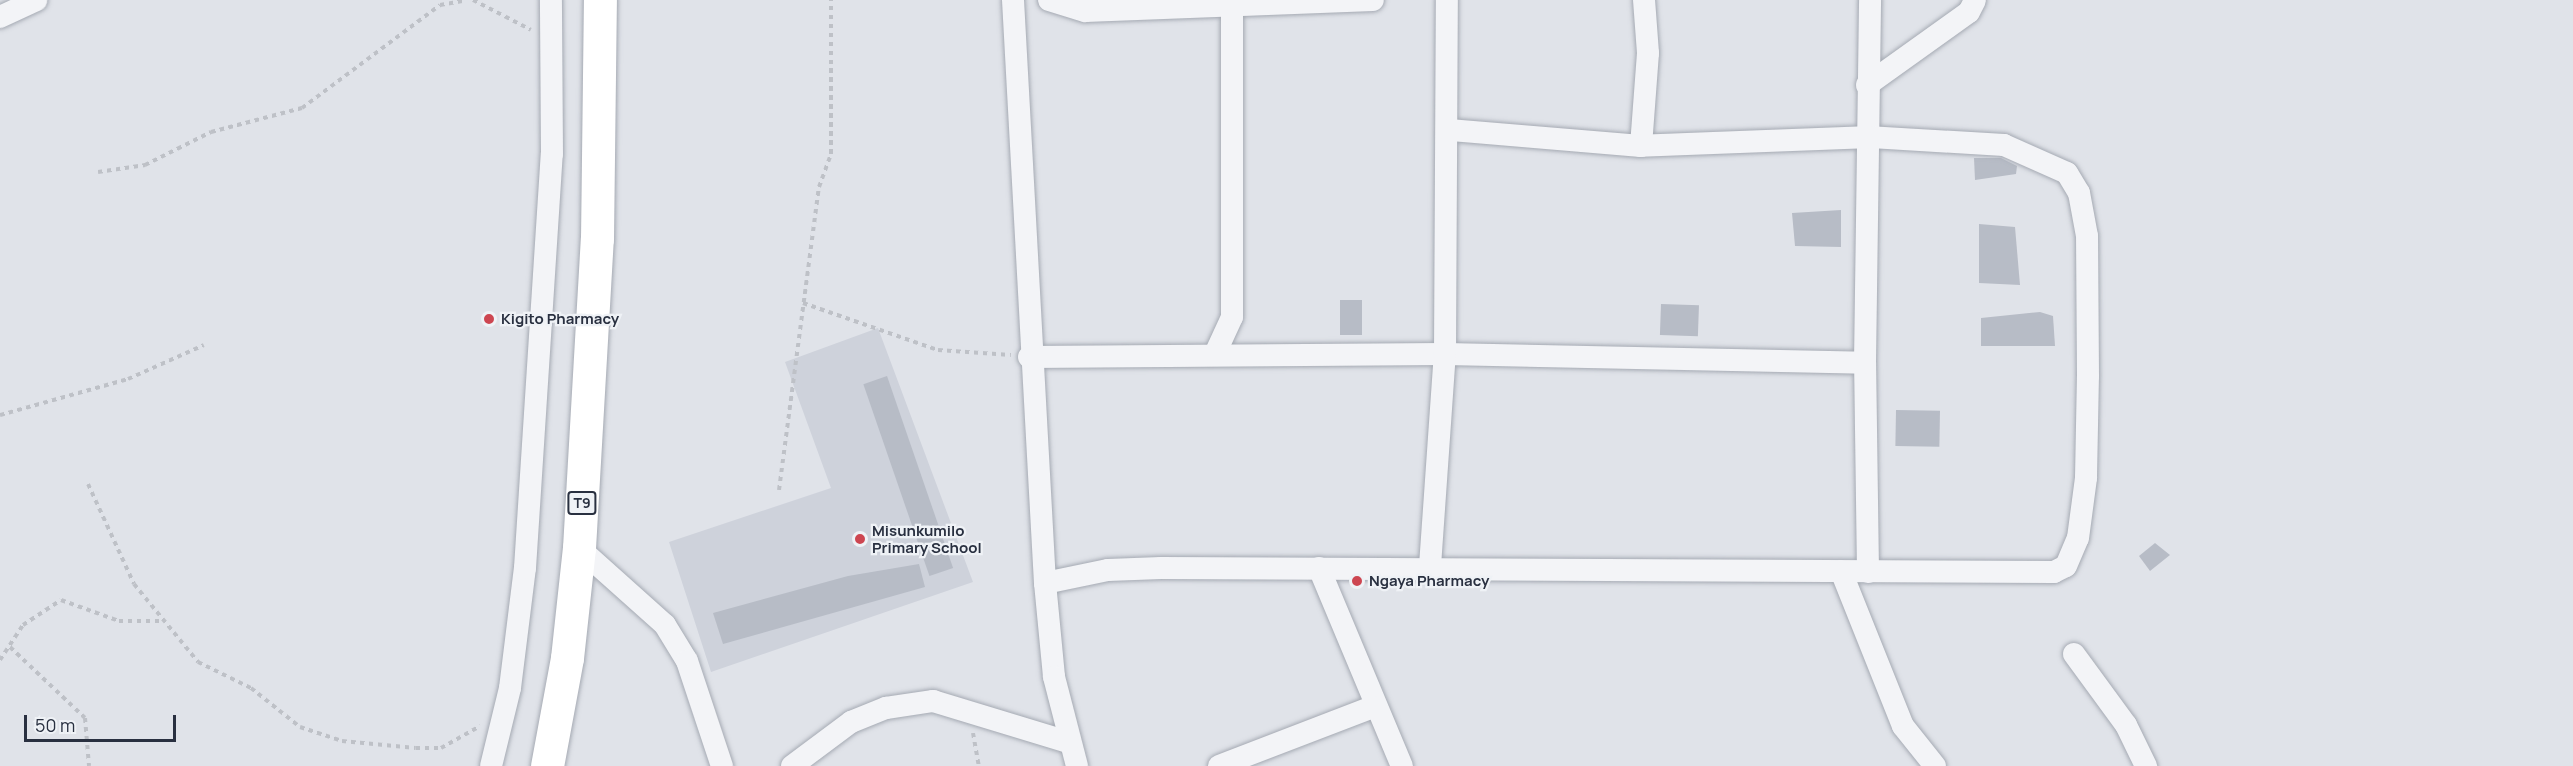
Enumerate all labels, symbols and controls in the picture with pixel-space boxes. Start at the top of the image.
place label: Kigito Pharmacy [501,310,619,328]
marker: Kigito Pharmacy [482,312,496,326]
road number: T9 [567,492,597,514]
place label: Misunkumilo Primary School [872,521,982,556]
marker: Misunkumilo Primary School [853,532,867,546]
place label: Ngaya Pharmacy [1369,572,1489,590]
marker: Ngaya Pharmacy [1350,574,1364,588]
scale bar [27,703,178,741]
text: 50 m [35,713,75,737]

